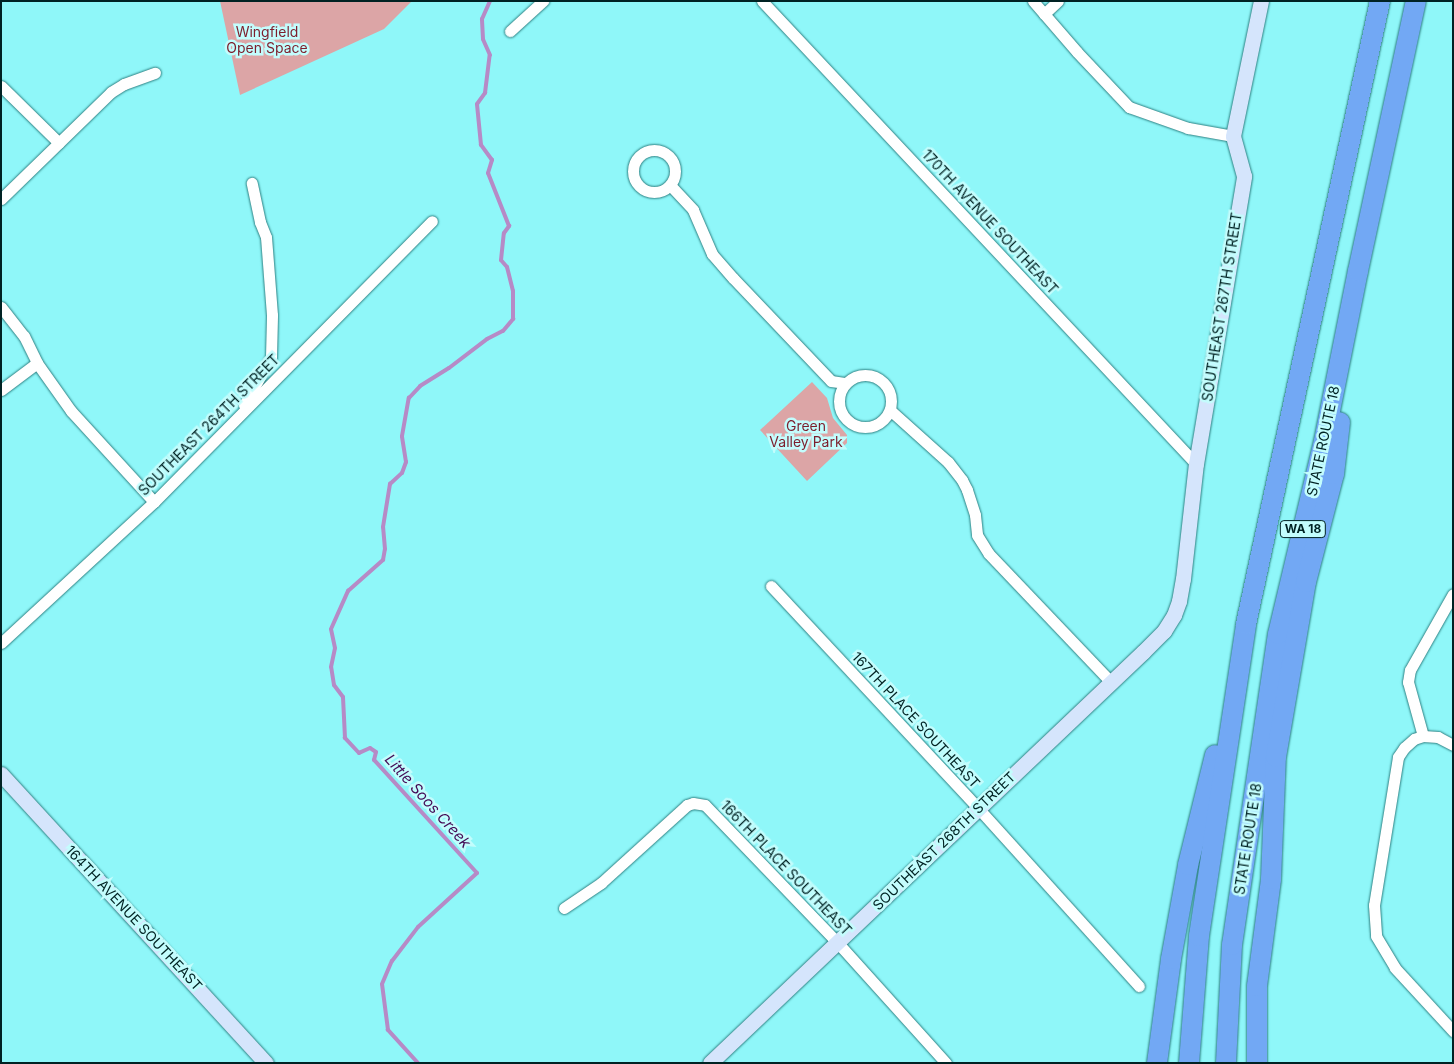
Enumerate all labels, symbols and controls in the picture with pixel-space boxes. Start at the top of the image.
park label: Wingfield Open Space [226,24,308,56]
street label: 170TH AVENUE SOUTHEAST [919,146,1061,298]
street label: SOUTHEAST 267TH STREET [1199,211,1245,403]
street label: SOUTHEAST 264TH STREET [135,351,283,499]
street label: STATE ROUTE 18 [1303,384,1343,498]
park label: Green Valley Park [769,418,843,451]
road number: WA 18 [1279,520,1327,538]
street label: 167TH PLACE SOUTHEAST [848,648,984,792]
water label: Little Soos Creek [381,751,475,851]
street label: SOUTHEAST 268TH STREET [869,768,1019,914]
street label: STATE ROUTE 18 [1231,782,1265,896]
street label: 166TH PLACE SOUTHEAST [717,797,855,939]
street label: 164TH AVENUE SOUTHEAST [62,842,206,994]

